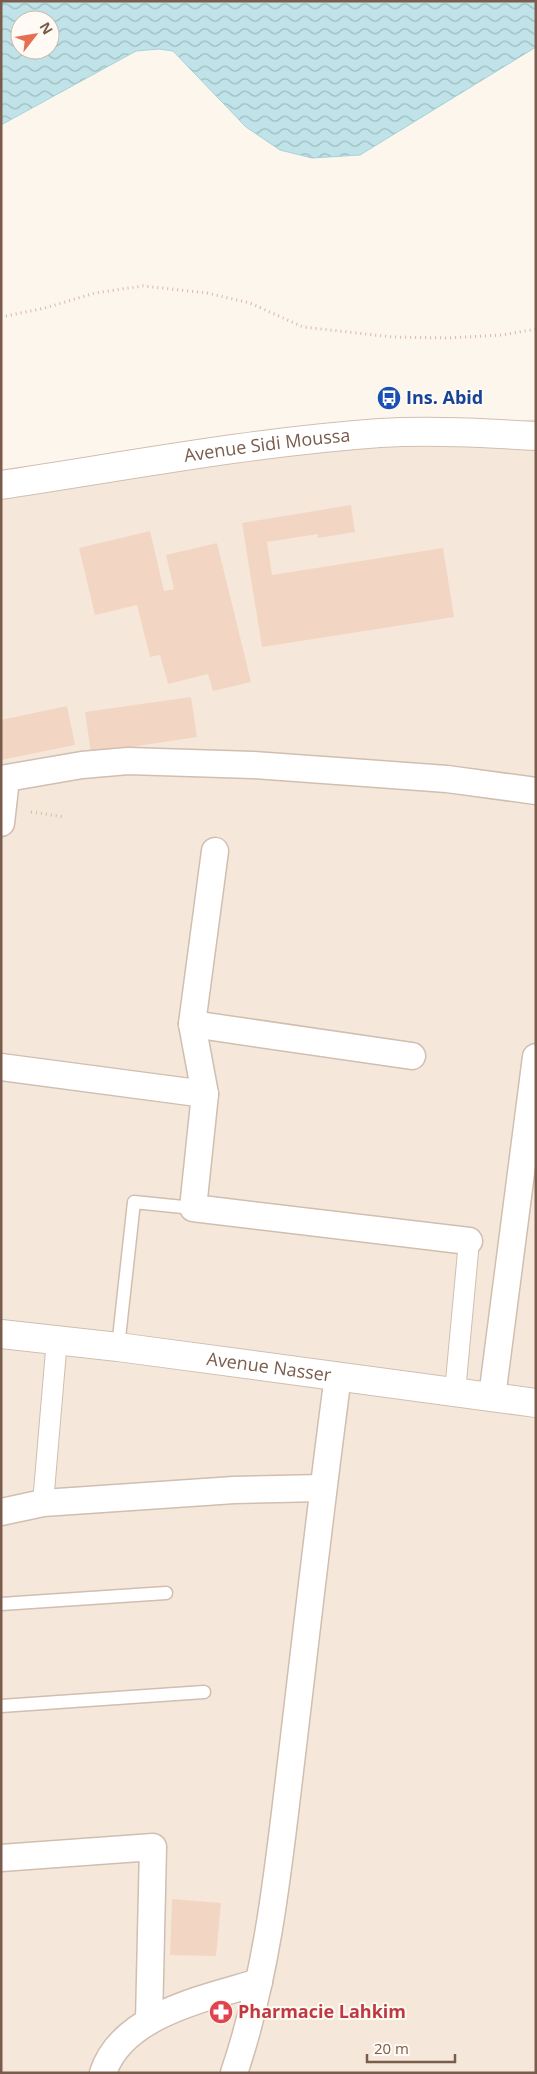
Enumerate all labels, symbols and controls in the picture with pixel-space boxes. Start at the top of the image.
north arrow [10,10,60,60]
text: N [35,18,58,38]
bus stop icon: Ins. Abid [376,385,402,411]
place label: Ins. Abid [406,385,483,409]
street label: Avenue Sidi Moussa [182,422,351,467]
street label: Avenue Nasser [205,1346,334,1387]
pharmacy icon: Pharmacie Lahkim [208,1999,234,2025]
place label: Pharmacie Lahkim [238,1999,406,2023]
scale bar [367,2032,454,2064]
text: 20 m [374,2038,409,2058]

